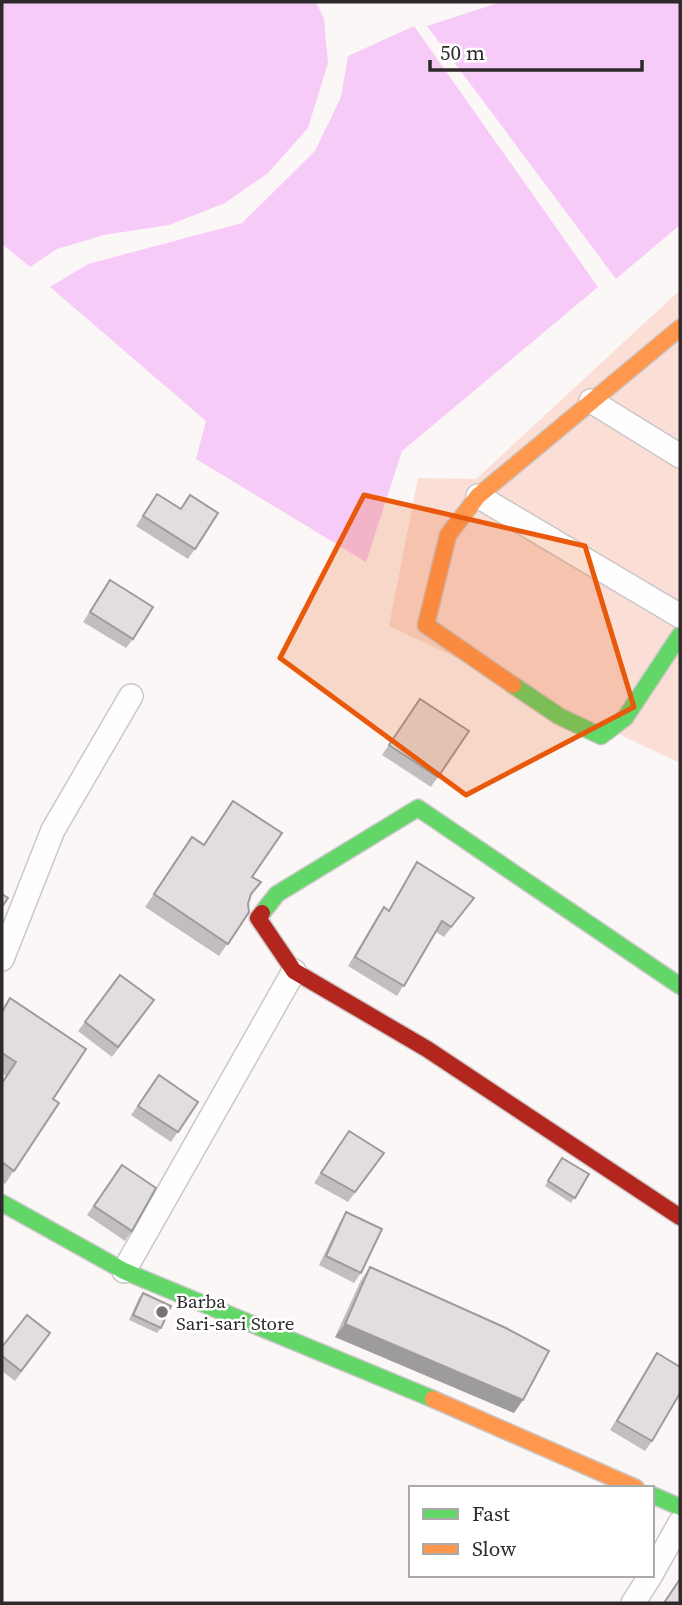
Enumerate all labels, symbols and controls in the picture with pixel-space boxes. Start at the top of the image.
scale bar [430,28,642,72]
text: 50 m [440,38,485,67]
place label: Barba Sari-sari Store [176,1288,295,1336]
marker: Barba Sari-sari Store [154,1304,170,1320]
legend [409,1486,654,1577]
text: Fast [472,1499,510,1528]
text: Slow [472,1534,516,1563]

